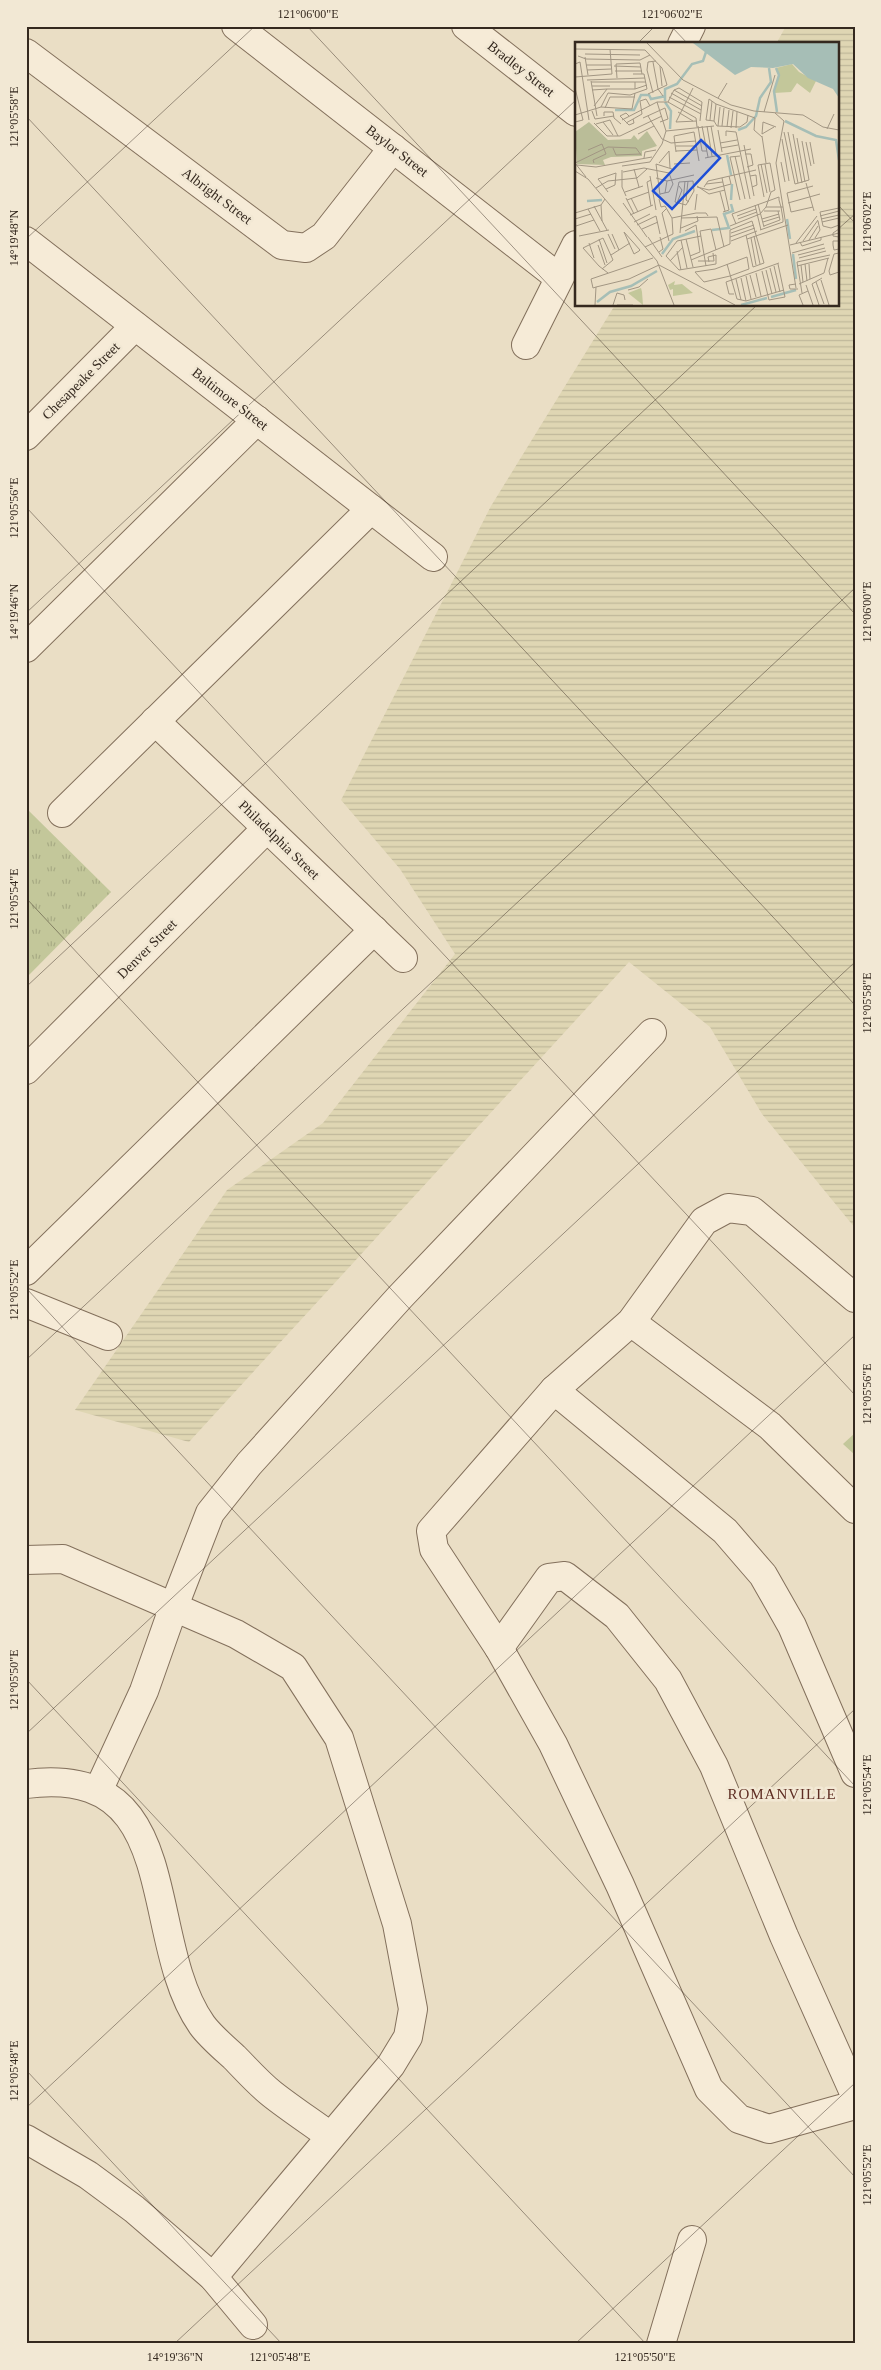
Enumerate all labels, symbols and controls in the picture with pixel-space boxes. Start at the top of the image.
text: 121°06'00"E [277,7,339,21]
text: 121°06'02"E [641,7,703,21]
street label: Bradley Street [485,38,557,100]
inset map [575,42,838,306]
text: 121°05'58"E [7,86,21,148]
street label: Baylor Street [363,122,431,180]
street label: Albright Street [179,165,255,227]
text: 121°06'02"E [860,191,874,253]
text: 14°19'48"N [7,209,21,266]
street label: Chesapeake Street [39,339,123,423]
street label: Baltimore Street [189,365,271,433]
text: 121°05'56"E [7,477,21,539]
text: 121°06'00"E [860,581,874,643]
text: 14°19'46"N [7,583,21,640]
street label: Philadelphia Street [236,798,322,882]
text: 121°05'54"E [7,868,21,930]
street label: Denver Street [114,916,180,982]
text: 121°05'58"E [860,972,874,1034]
text: 121°05'52"E [7,1259,21,1321]
text: 121°05'56"E [860,1363,874,1425]
text: 121°05'50"E [7,1649,21,1711]
text: 121°05'54"E [860,1754,874,1816]
district label: ROMANVILLE [727,1786,837,1802]
text: 121°05'48"E [7,2040,21,2102]
text: 121°05'52"E [860,2144,874,2206]
text: 14°19'36"N [147,2350,204,2364]
text: 121°05'48"E [249,2350,311,2364]
text: 121°05'50"E [614,2350,676,2364]

